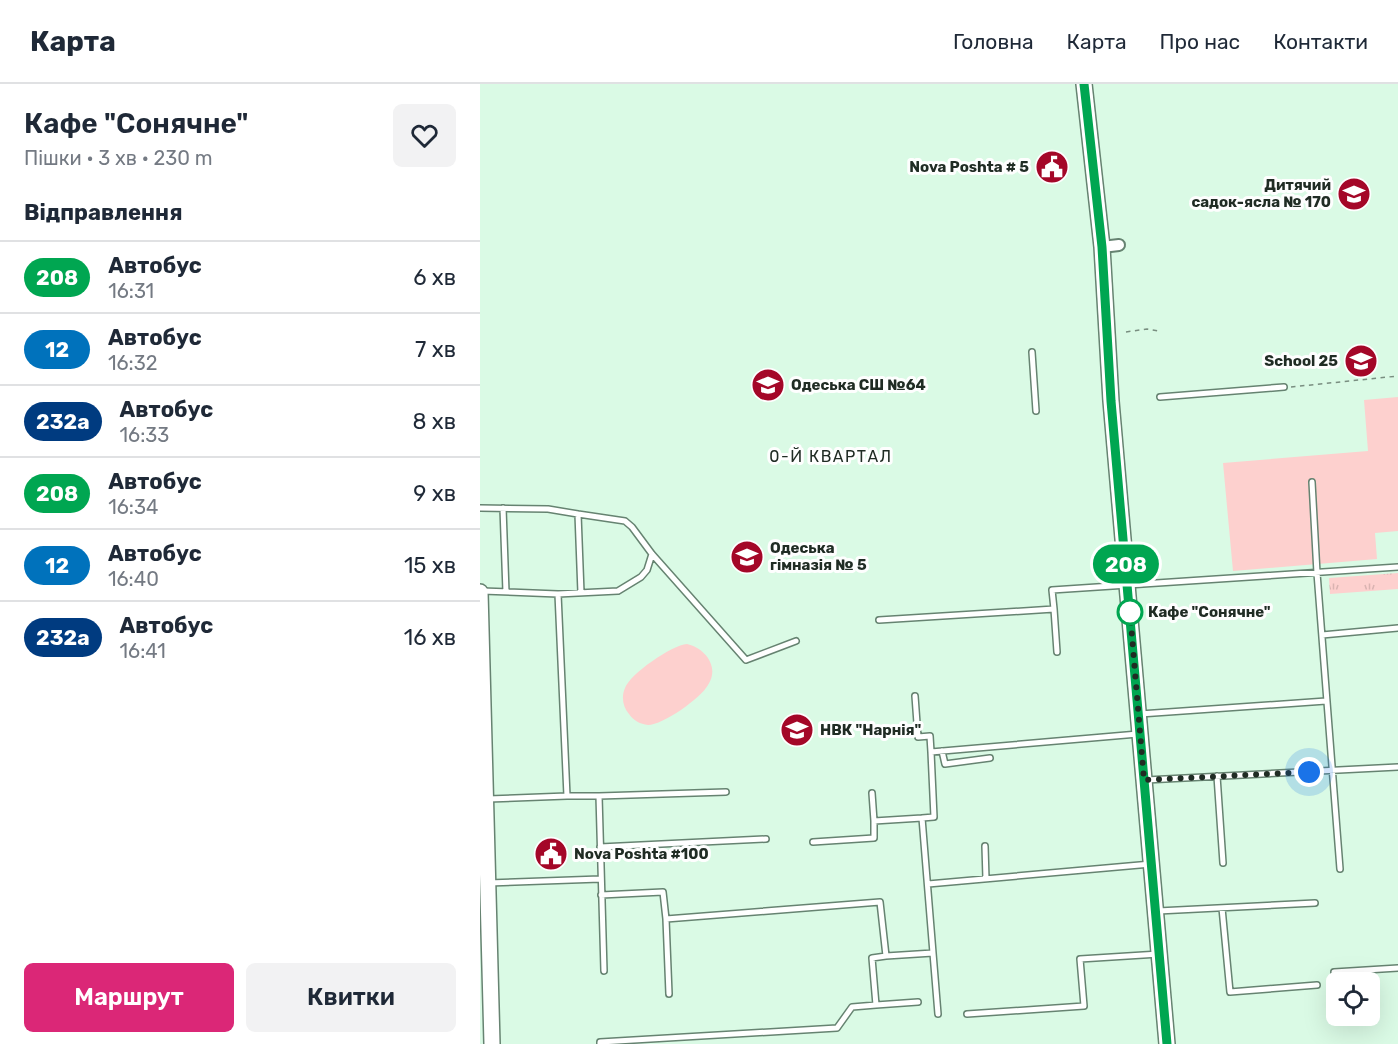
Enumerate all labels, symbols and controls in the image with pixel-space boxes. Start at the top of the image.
text: Карта [30,25,116,58]
text: Головна [953,29,1034,54]
text: Карта [1067,29,1127,54]
text: Про нас [1160,29,1240,54]
text: Контакти [1273,29,1368,54]
button: heart [393,104,456,167]
text: Кафе "Сонячне" [24,107,248,140]
text: Пішки · 3 хв · 230 m [24,146,213,170]
public building icon: Nova Poshta # 5 [1034,149,1070,185]
place label: Nova Poshta # 5 [909,158,1029,176]
place label: Дитячий садок-ясла № 170 [1191,176,1331,211]
school or university icon: Дитячий садок-ясла № 170 [1336,176,1372,212]
text: Відправлення [24,199,182,226]
text: Автобус [108,252,202,279]
text: 6 хв [413,264,456,291]
text: 208 [36,265,78,290]
text: 16:31 [108,279,154,303]
text: Автобус [108,324,202,351]
text: 7 хв [415,336,456,363]
text: 12 [45,337,69,362]
school or university icon: School 25 [1343,343,1379,379]
text: 16:32 [108,351,158,375]
place label: School 25 [1264,352,1338,370]
school or university icon: Одеська СШ №64 [750,367,786,403]
place label: Одеська СШ №64 [791,376,926,394]
text: Автобус [120,396,213,423]
text: 8 хв [412,408,456,435]
text: 232а [36,409,90,434]
text: 16:33 [120,423,169,447]
district label: 0-Й КВАРТАЛ [769,447,893,466]
text: Автобус [108,468,202,495]
text: 9 хв [413,480,456,507]
text: 208 [36,481,78,506]
text: 16:34 [108,495,158,519]
school or university icon: Одеська гімназія № 5 [729,539,765,575]
place label: Одеська гімназія № 5 [770,539,867,574]
text: Автобус [108,540,202,567]
line badge: 208 [1092,544,1160,584]
text: 15 хв [404,552,456,579]
text: 208 [1105,552,1147,577]
text: 12 [45,553,69,578]
text: 16:40 [108,567,159,591]
marker: Кафе "Сонячне" [1117,599,1143,625]
place label: Кафе "Сонячне" [1148,603,1271,621]
text: Автобус [120,612,213,639]
text: 16 хв [404,624,456,651]
text: 232а [36,625,90,650]
text: 16:41 [120,639,166,663]
school or university icon: НВК "Нарнія" [779,712,815,748]
place label: НВК "Нарнія" [820,721,922,739]
your location [1294,757,1324,787]
public building icon: Nova Poshta #100 [533,836,569,872]
place label: Nova Poshta #100 [574,845,709,863]
button: Маршрут [24,963,234,1032]
button: Квитки [246,963,456,1032]
map controls [1326,972,1380,1026]
button: locate [1326,972,1380,1026]

